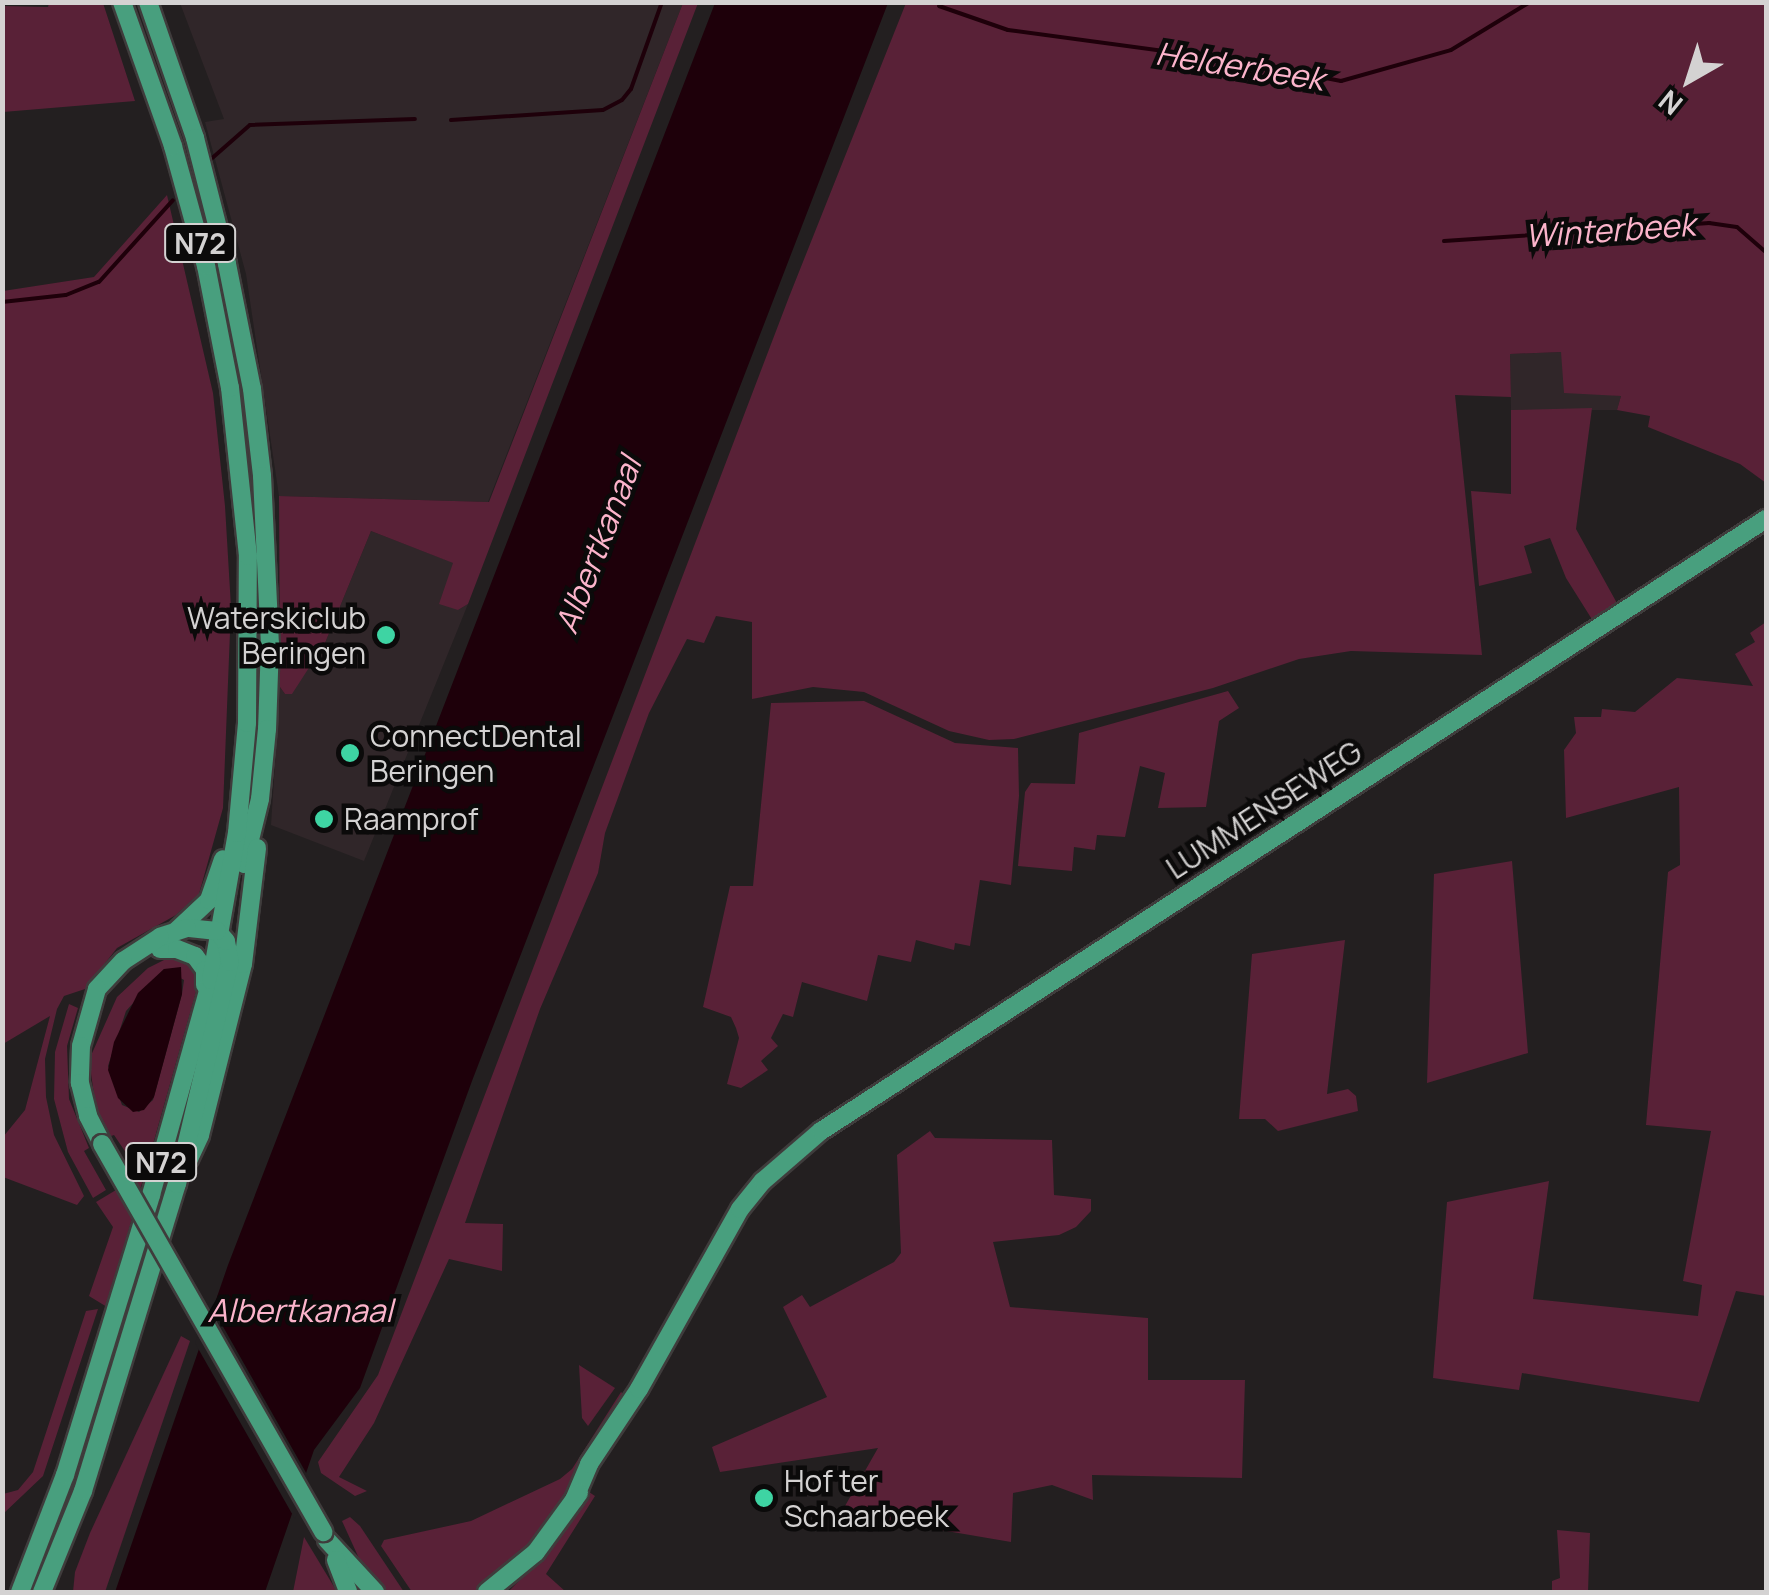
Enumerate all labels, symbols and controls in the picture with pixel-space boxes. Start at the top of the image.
north arrow [1639,30,1739,130]
water label: Helderbeek [1153,34,1327,98]
text: N [1650,82,1690,124]
water label: Winterbeek [1524,205,1696,255]
road number: N72 [162,220,238,266]
water label: Albertkanaal [547,452,649,638]
place label: Waterskiclub Beringen [187,600,366,670]
marker: Waterskiclub Beringen [375,624,397,646]
place label: ConnectDental Beringen [370,718,582,788]
street label: LUMMENSEWEG [1160,734,1368,886]
marker: ConnectDental Beringen [339,742,361,764]
place label: Raamprof [344,801,478,837]
marker: Raamprof [313,808,335,830]
road number: N72 [124,1139,198,1185]
water label: Albertkanaal [207,1291,393,1329]
place label: Hof ter Schaarbeek [784,1463,949,1534]
marker: Hof ter Schaarbeek [753,1487,775,1509]

